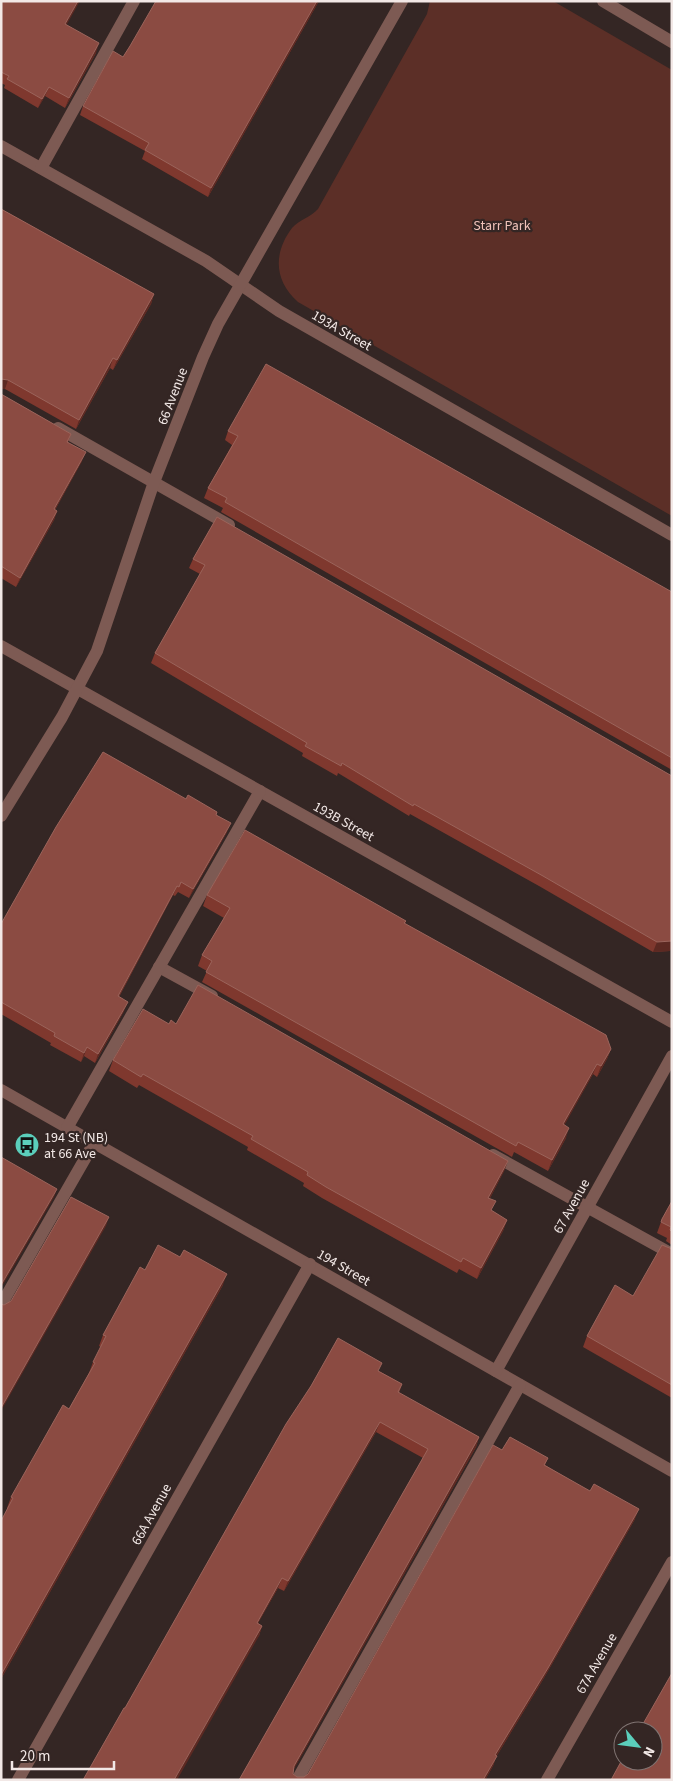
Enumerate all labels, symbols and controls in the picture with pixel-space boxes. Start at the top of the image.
park label: Starr Park [473,216,531,236]
street label: 193A Street [308,306,375,356]
street label: 66 Avenue [153,365,193,428]
street label: 193B Street [309,797,378,847]
place label: 194 St (NB) at 66 Ave [44,1128,108,1164]
bus stop icon: 194 St (NB) at 66 Ave [14,1132,40,1158]
street label: 67 Avenue [549,1175,595,1238]
street label: 194 Street [313,1245,374,1291]
street label: 66A Avenue [127,1480,177,1549]
street label: 67A Avenue [571,1629,622,1698]
north arrow [613,1721,663,1771]
scale bar [12,1738,115,1770]
text: N [637,1743,659,1761]
text: 20 m [20,1746,50,1767]

